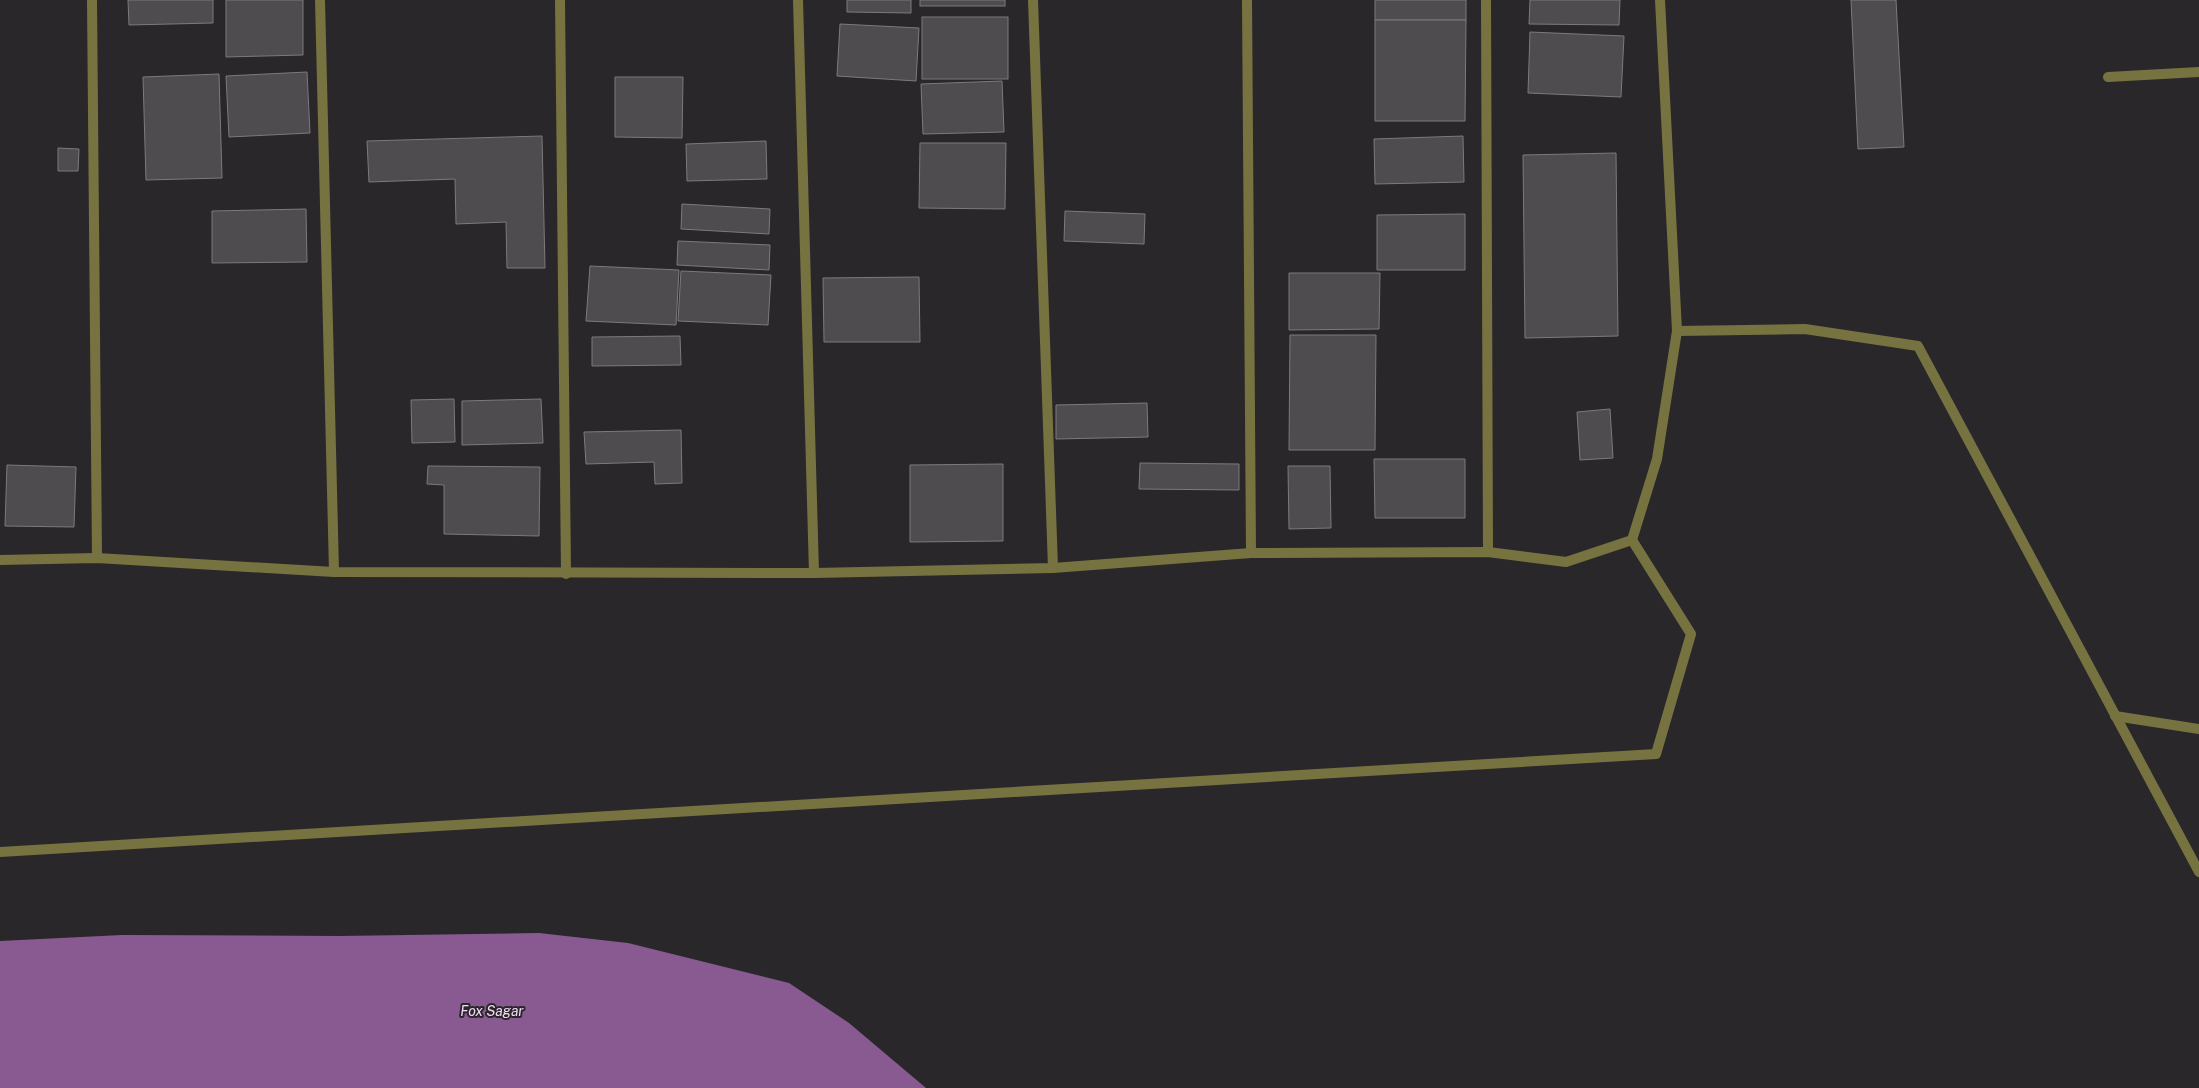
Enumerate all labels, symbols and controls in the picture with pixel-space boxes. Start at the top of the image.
water label: Fox Sagar [460,1003,524,1019]

